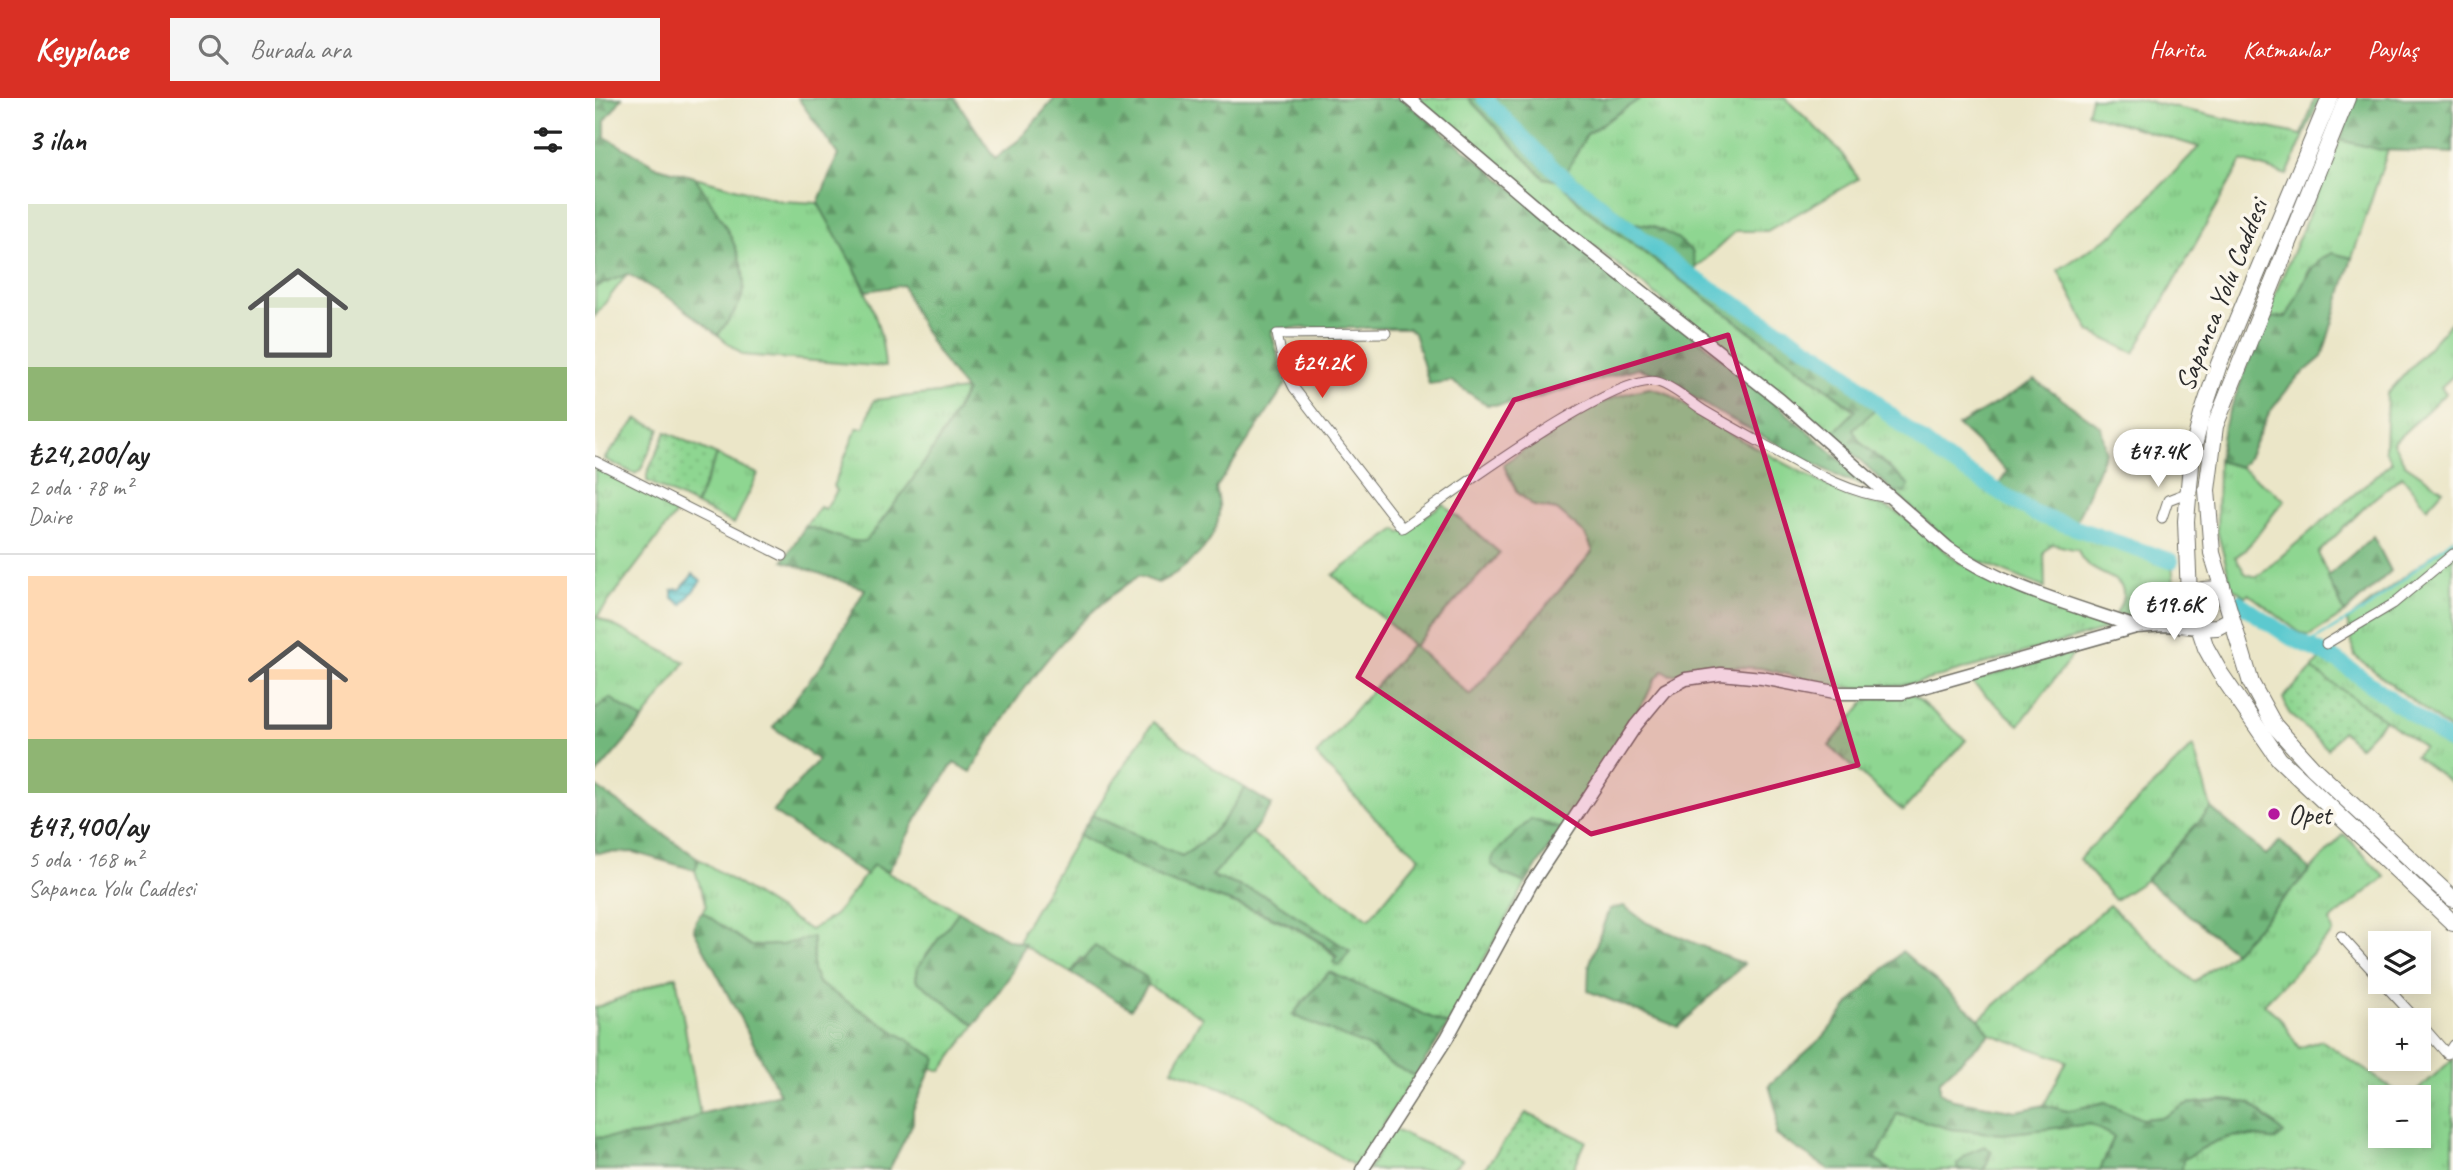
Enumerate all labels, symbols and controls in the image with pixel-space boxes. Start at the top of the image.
search box [170,18,660,81]
text: Keyplace [35,28,128,70]
icon: search [194,30,232,68]
text: Burada ara [250,33,351,66]
text: Harita [2150,34,2205,64]
text: Katmanlar [2243,34,2330,64]
text: Paylaş [2368,34,2418,64]
text: 3 ilan [28,121,86,159]
icon: filters [529,121,567,159]
street label: Sapanca Yolu Caddesi [2167,191,2277,396]
icon: home [235,250,361,376]
pin: ₺24.2K [1265,341,1379,400]
text: ₺24.2K [1293,348,1351,377]
pin: ₺47.4K [2101,430,2215,489]
text: ₺24,200/ay [28,435,148,473]
text: ₺47.4K [2129,437,2187,466]
text: 2 oda · 78 m² [28,473,132,502]
text: Daire [28,502,71,531]
pin: ₺19.6K [2117,582,2231,642]
text: ₺19.6K [2145,590,2203,619]
icon: home [235,622,361,748]
place label: Opet [2288,797,2334,832]
marker: Opet [2266,806,2282,822]
text: ₺47,400/ay [28,807,148,845]
text: 5 oda · 168 m² [28,845,143,874]
text: Sapanca Yolu Caddesi [28,874,195,903]
map controls [2368,931,2431,1148]
button: layers [2368,931,2431,994]
button: + [2368,1008,2431,1071]
button: − [2368,1085,2431,1148]

